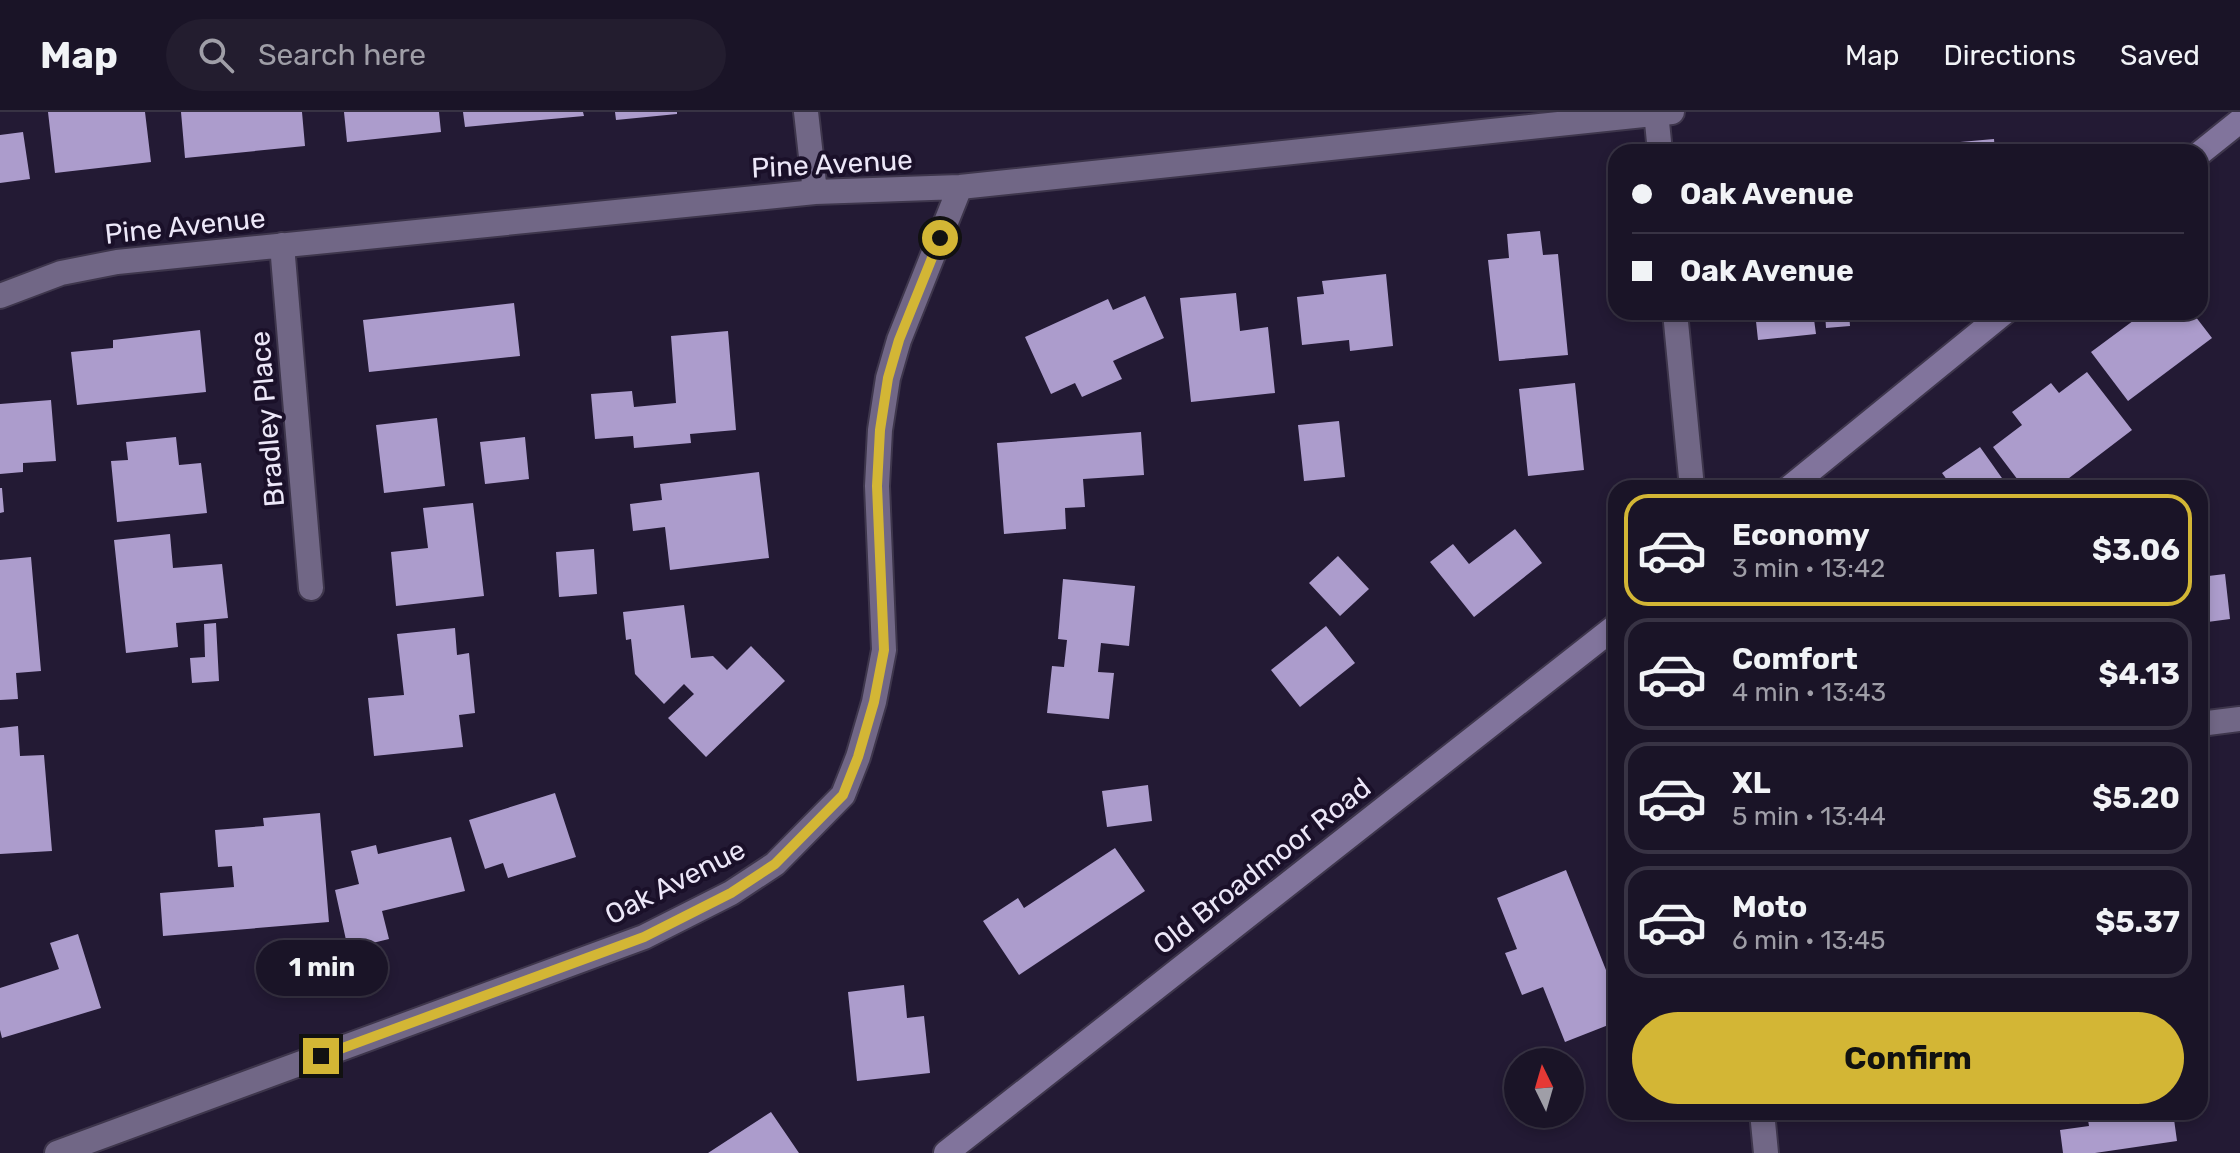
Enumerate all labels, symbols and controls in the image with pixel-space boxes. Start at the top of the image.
search box [166,19,726,91]
text: Map [40,32,118,78]
icon: search [194,33,238,77]
text: Search here [258,37,426,73]
text: Map [1845,39,1899,72]
text: Directions [1943,39,2076,72]
text: Saved [2120,39,2200,72]
street label: Pine Avenue [750,143,914,185]
text: Oak Avenue [1680,176,1854,212]
street label: Pine Avenue [103,201,267,251]
route start [922,220,958,256]
text: Oak Avenue [1680,253,1854,289]
street label: Bradley Place [243,330,291,508]
icon: car [1636,514,1708,586]
text: Economy [1732,517,1870,553]
text: $3.06 [2092,532,2180,568]
text: 3 min · 13:42 [1732,553,1885,584]
icon: car [1636,638,1708,710]
text: Comfort [1732,641,1858,677]
text: $4.13 [2098,656,2180,692]
text: 4 min · 13:43 [1732,677,1886,708]
icon: car [1636,762,1708,834]
text: XL [1732,765,1771,801]
street label: Old Broadmoor Road [1147,771,1377,961]
text: $5.20 [2092,780,2180,816]
text: 5 min · 13:44 [1732,801,1886,832]
street label: Oak Avenue [599,833,751,931]
icon: car [1636,886,1708,958]
text: Moto [1732,889,1807,925]
text: $5.37 [2095,904,2180,940]
text: 6 min · 13:45 [1732,925,1886,956]
callout: 1 min [255,940,387,996]
text: 1 min [289,952,355,983]
button: Confirm [1632,1012,2184,1104]
route end [303,1038,339,1074]
north arrow [1504,1048,1584,1128]
map controls [1504,1048,1584,1128]

